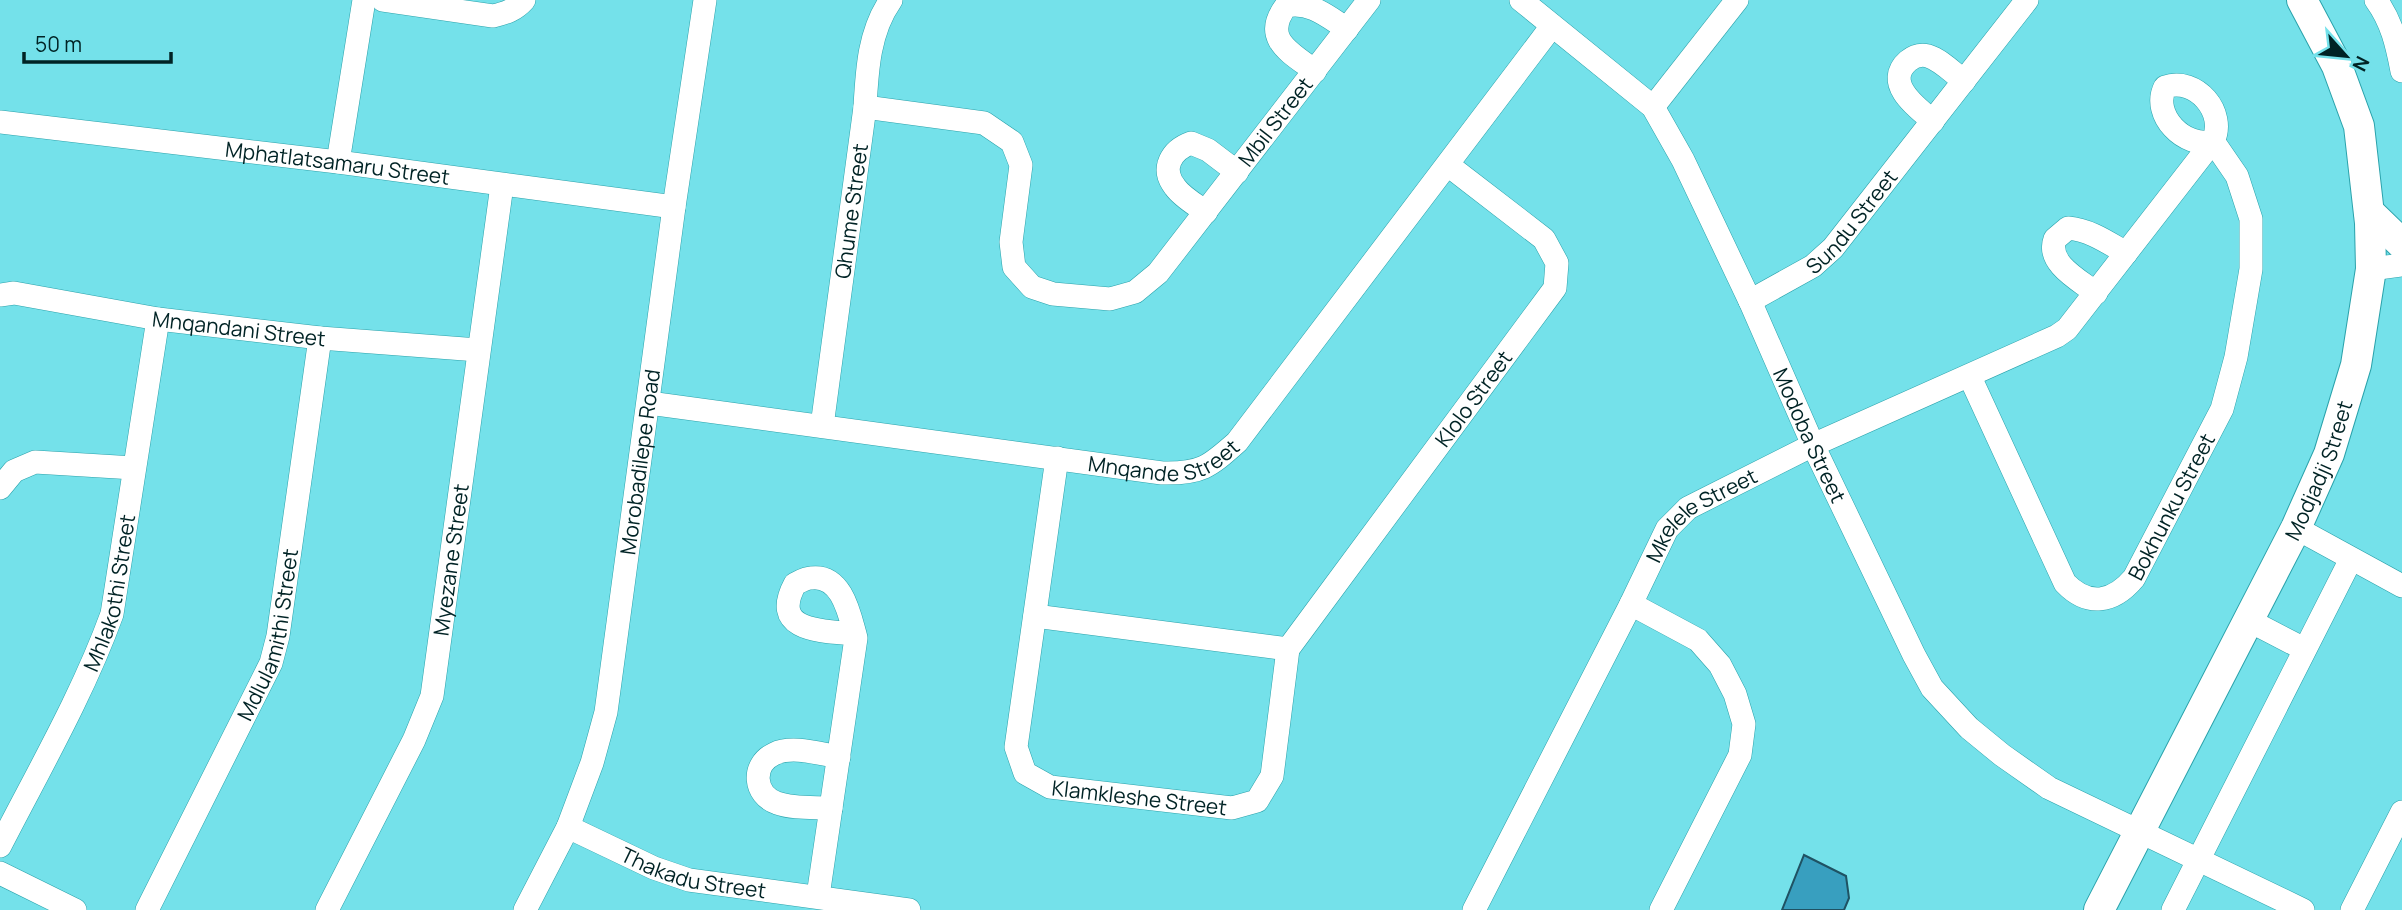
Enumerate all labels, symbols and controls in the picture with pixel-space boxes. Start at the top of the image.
scale bar [24,21,172,65]
north arrow [2311,21,2381,91]
text: 50 m [35,30,82,58]
text: N [2346,52,2376,76]
street label: Mbil Street [1232,71,1319,172]
street label: Mphatlatsamaru Street [224,135,451,191]
street label: Qhume Street [828,142,874,280]
street label: Sundu Street [1800,163,1903,280]
street label: Mnqandani Street [151,304,327,352]
street label: Klolo Street [1428,345,1518,452]
street label: Modoba Street [1767,364,1853,507]
street label: Morobadilepe Road [613,367,666,556]
street label: Modjadji Street [2278,397,2358,545]
street label: Bokhunku Street [2121,428,2221,585]
street label: Mnqande Street [1086,433,1245,488]
street label: Mkelele Street [1639,462,1762,567]
street label: Myezane Street [426,482,475,638]
street label: Mhlakothi Street [76,512,141,676]
street label: Mdlulamithi Street [230,547,304,725]
street label: Klamkleshe Street [1050,773,1228,821]
street label: Thakadu Street [616,840,768,904]

